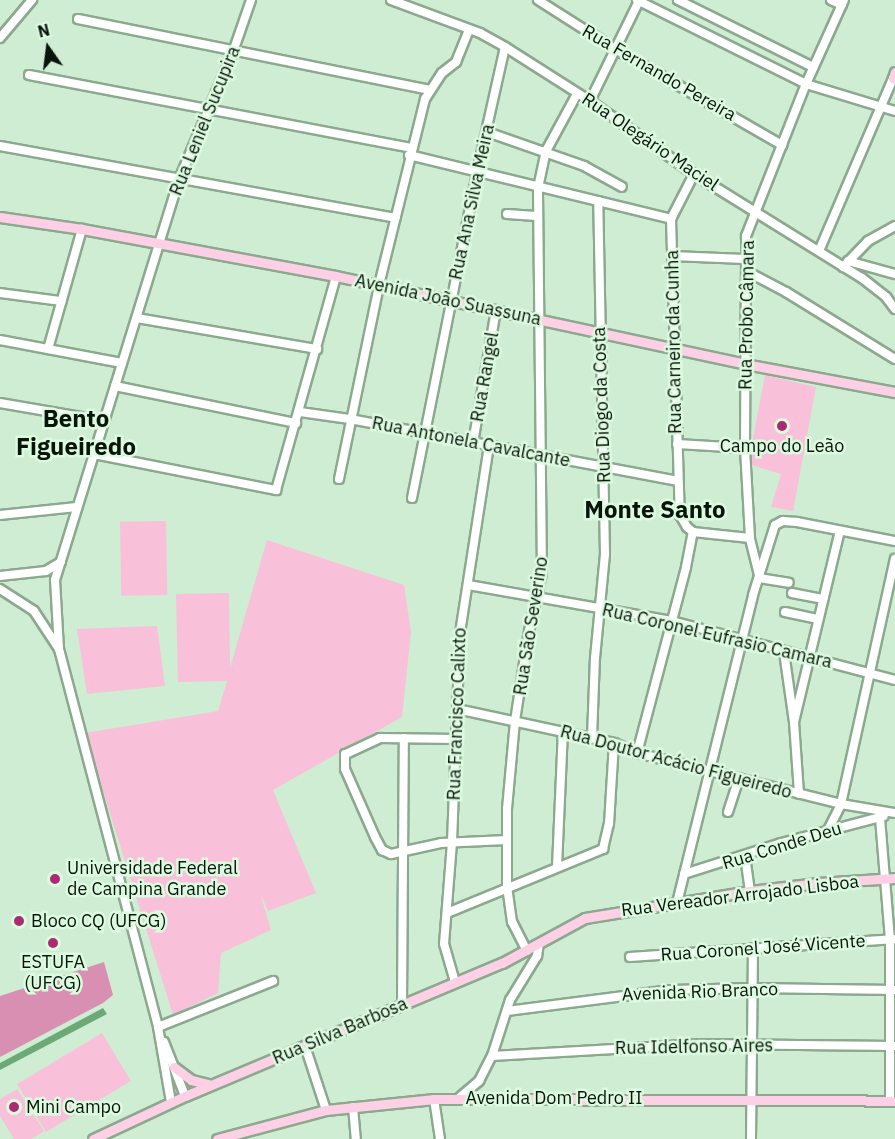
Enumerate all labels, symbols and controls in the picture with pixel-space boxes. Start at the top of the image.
north arrow [18,18,78,78]
text: N [36,19,52,42]
street label: Rua Fernando Pereira [578,20,740,126]
street label: Rua Leniel Sucupira [165,43,245,199]
street label: Rua Olegário Maciel [578,88,722,196]
street label: Rua Ana Silva Meira [445,122,499,282]
street label: Rua Probo Câmara [735,240,759,390]
street label: Rua Carneiro da Cunha [662,250,686,434]
street label: Avenida João Suassuna [353,270,543,330]
street label: Rua Diogo da Costa [588,327,616,483]
street label: Rua Rangel [466,330,504,424]
district label: Bento Figueiredo [16,405,136,461]
street label: Rua Antonela Cavalcante [370,412,572,472]
marker: Campo do Leão [775,419,789,433]
place label: Campo do Leão [720,435,844,457]
district label: Monte Santo [584,496,726,524]
street label: Rua São Severino [509,555,553,697]
street label: Rua Coronel Eufrasio Camara [600,599,834,673]
street label: Rua Francisco Calixto [443,627,471,801]
street label: Rua Doutor Acácio Figueiredo [558,721,794,803]
street label: Rua Conde Deu [720,818,844,874]
place label: Universidade Federal de Campina Grande [67,858,238,900]
street label: Rua Vereador Arrojado Lisboa [620,871,860,921]
marker: Universidade Federal de Campina Grande [48,872,62,886]
place label: Bloco CQ (UFCG) [31,910,166,932]
marker: Bloco CQ (UFCG) [12,914,26,928]
street label: Rua Coronel José Vicente [660,930,866,966]
marker: ESTUFA (UFCG) [46,936,60,950]
place label: ESTUFA (UFCG) [21,952,85,994]
street label: Avenida Rio Branco [622,978,778,1006]
street label: Rua Silva Barbosa [269,993,411,1069]
street label: Rua Idelfonso Aires [615,1035,773,1059]
street label: Avenida Dom Pedro II [465,1087,643,1109]
place label: Mini Campo [26,1096,121,1118]
marker: Mini Campo [7,1100,21,1114]

